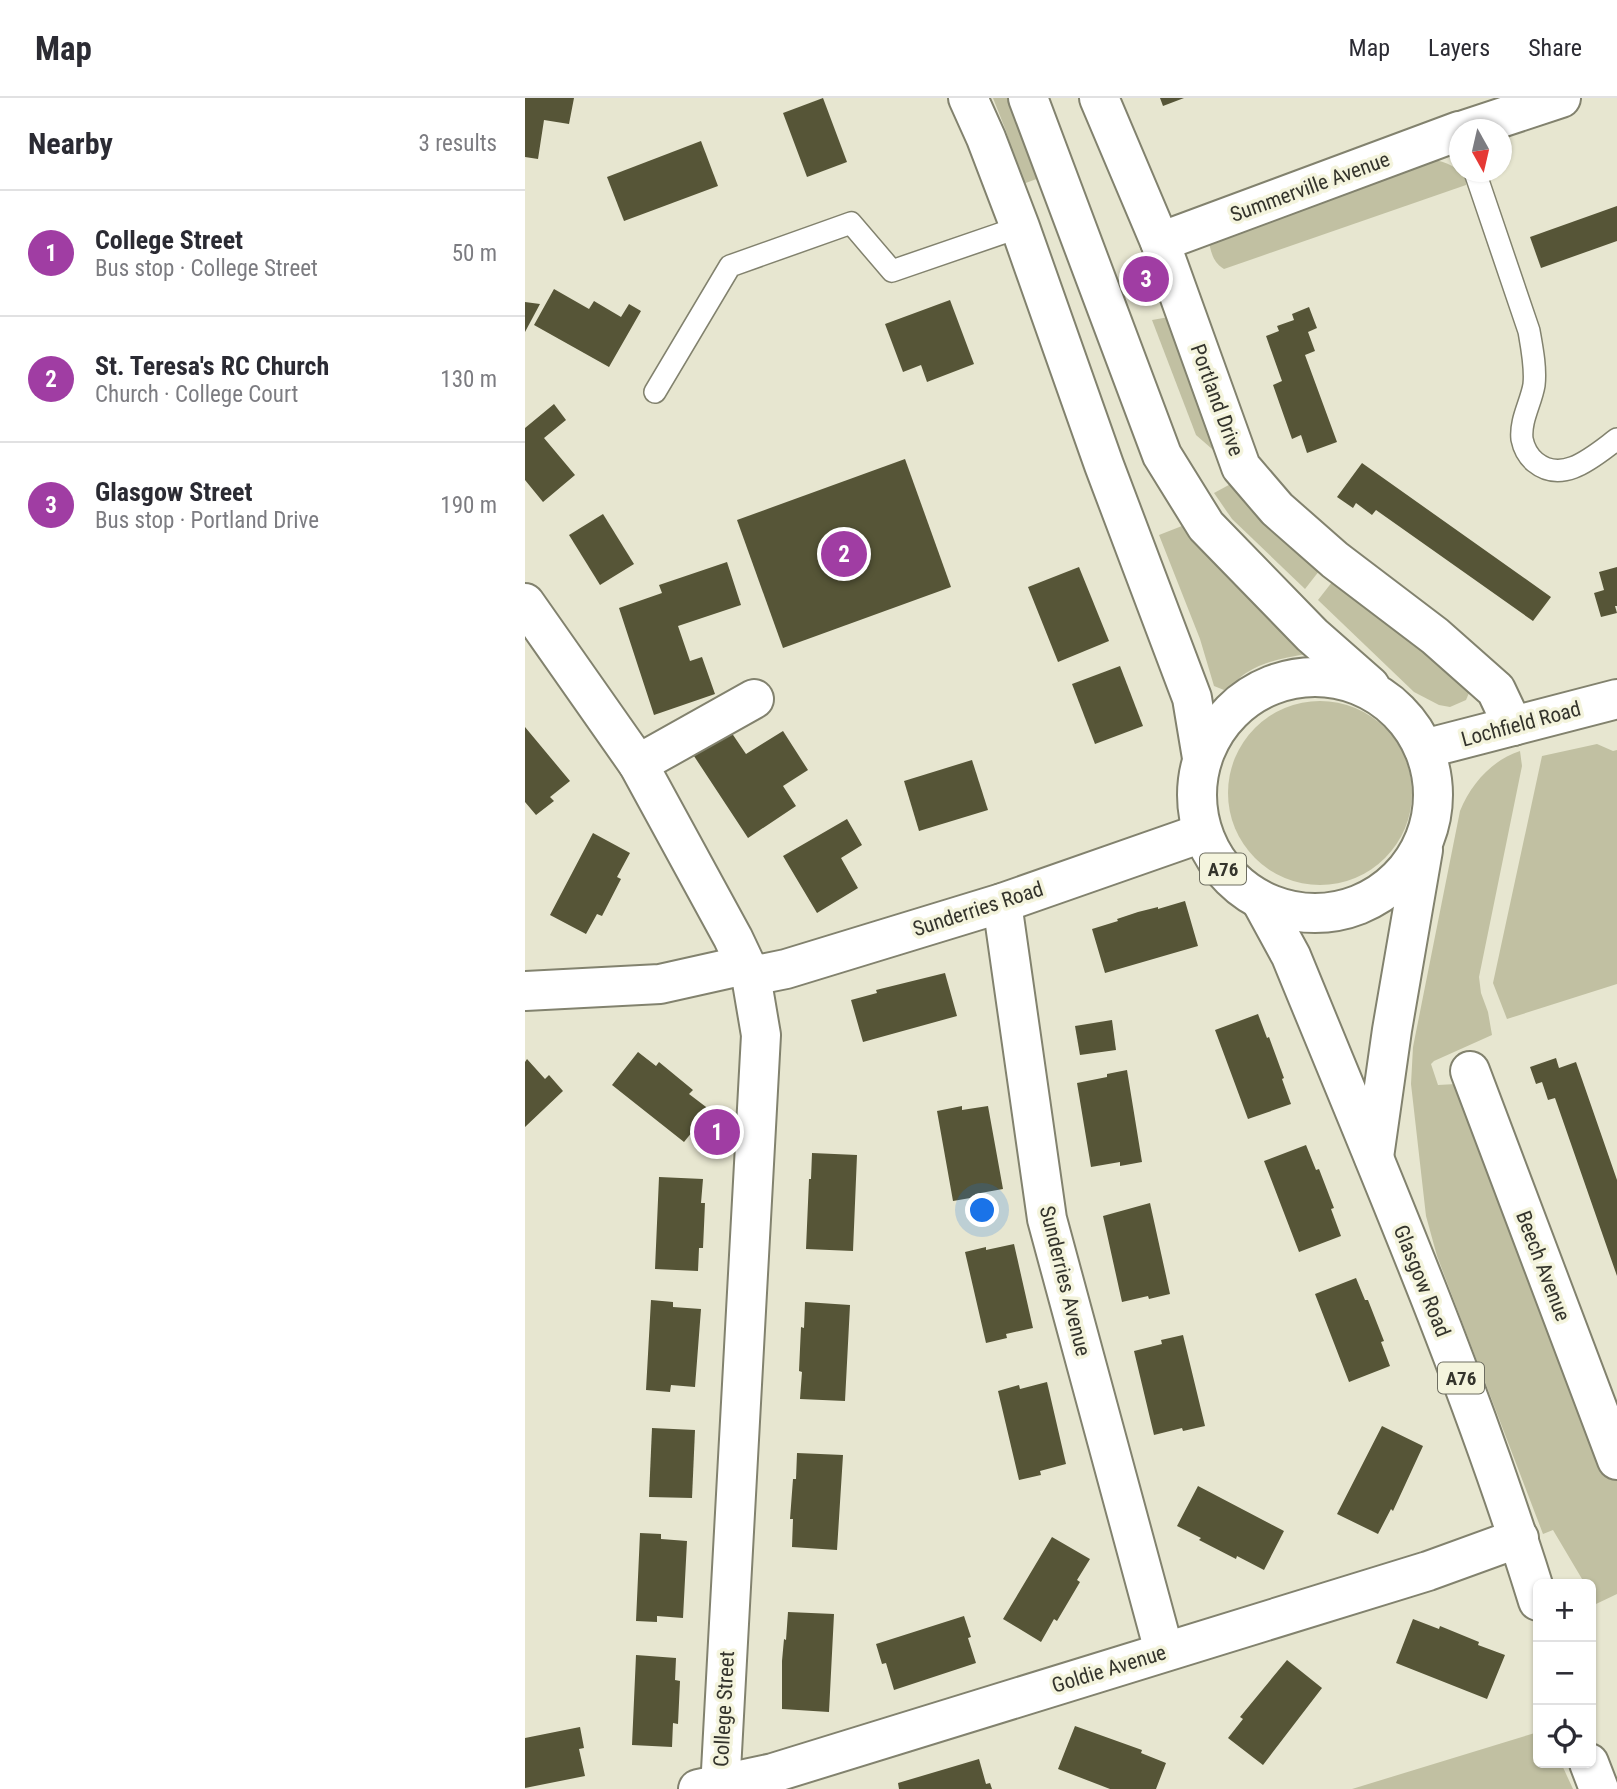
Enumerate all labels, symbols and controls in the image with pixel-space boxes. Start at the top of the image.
text: Map [35,29,92,68]
text: Map [1349,34,1390,62]
text: Layers [1428,34,1490,62]
text: Share [1528,34,1582,62]
north arrow [1449,119,1512,182]
text: Nearby [28,126,113,161]
text: 3 results [419,130,497,157]
street label: Summerville Avenue [1227,147,1393,227]
text: College Street [95,225,243,255]
text: 1 [45,240,57,267]
text: 50 m [452,240,497,267]
pin: 3 [1123,253,1169,305]
text: Bus stop · College Street [95,255,318,282]
street label: Portland Drive [1186,341,1248,459]
text: St. Teresa's RC Church [95,351,329,381]
text: 2 [45,366,57,393]
text: 130 m [440,366,497,393]
text: Church · College Court [95,381,298,408]
text: Glasgow Street [95,477,253,507]
text: 3 [45,492,57,519]
text: 190 m [440,492,497,519]
text: Bus stop · Portland Drive [95,507,319,534]
pin: 2 [821,528,867,580]
street label: Lochfield Road [1459,697,1583,751]
road number: A76 [1200,854,1246,884]
street label: Sunderries Road [910,877,1046,941]
pin: 1 [694,1106,740,1158]
your location [965,1193,999,1227]
street label: Sunderries Avenue [1035,1203,1095,1359]
street label: Beech Avenue [1511,1207,1575,1325]
street label: Glasgow Road [1389,1222,1455,1340]
road number: A76 [1438,1362,1484,1394]
map controls [1533,1579,1596,1768]
button: + [1533,1579,1596,1642]
street label: Goldie Avenue [1049,1640,1169,1698]
button: − [1533,1642,1596,1705]
street label: College Street [709,1650,739,1768]
button: locate [1533,1705,1596,1768]

